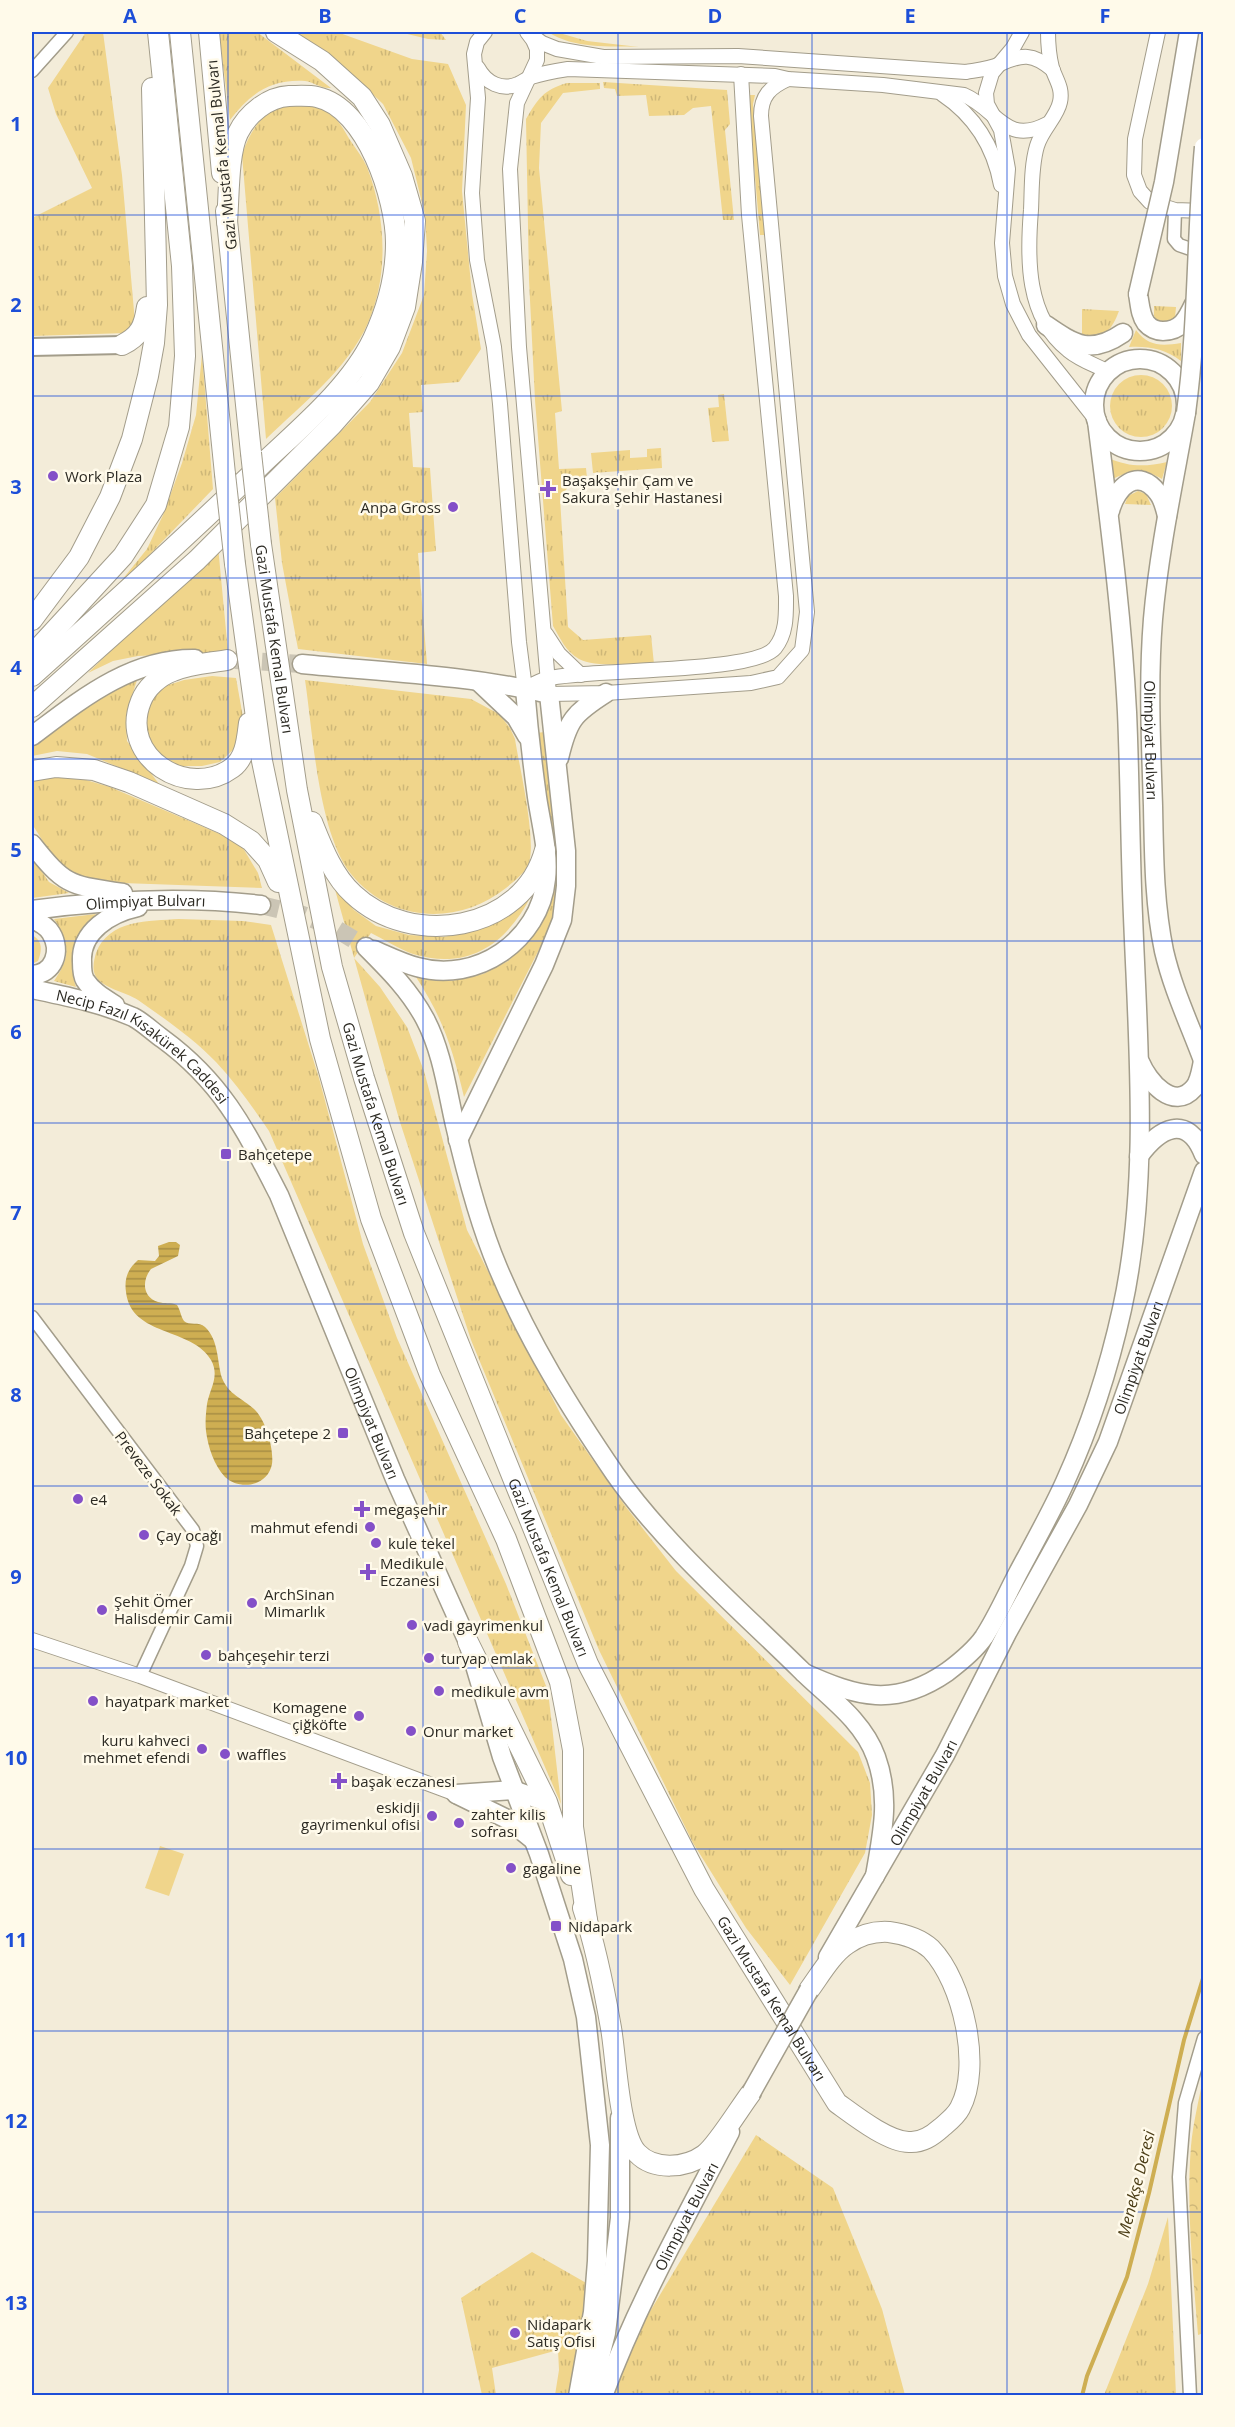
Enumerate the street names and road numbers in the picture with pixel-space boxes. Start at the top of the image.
street label: Gazi Mustafa Kemal Bulvarı [201,59,241,251]
street label: Gazi Mustafa Kemal Bulvarı [251,543,299,735]
street label: Olimpiyat Bulvarı [1140,680,1163,800]
street label: Olimpiyat Bulvarı [85,890,206,914]
street label: Necip Fazıl Kısakürek Caddesi [54,984,234,1107]
street label: Gazi Mustafa Kemal Bulvarı [338,1019,414,1208]
street label: Olimpiyat Bulvarı [1108,1298,1167,1417]
street label: Olimpiyat Bulvarı [340,1364,404,1482]
street label: Preveze Sokak [111,1427,187,1519]
street label: Gazi Mustafa Kemal Bulvarı [504,1475,594,1660]
street label: Olimpiyat Bulvarı [885,1736,961,1849]
street label: Gazi Mustafa Kemal Bulvarı [713,1912,831,2085]
street label: Olimpiyat Bulvarı [650,2159,723,2274]

